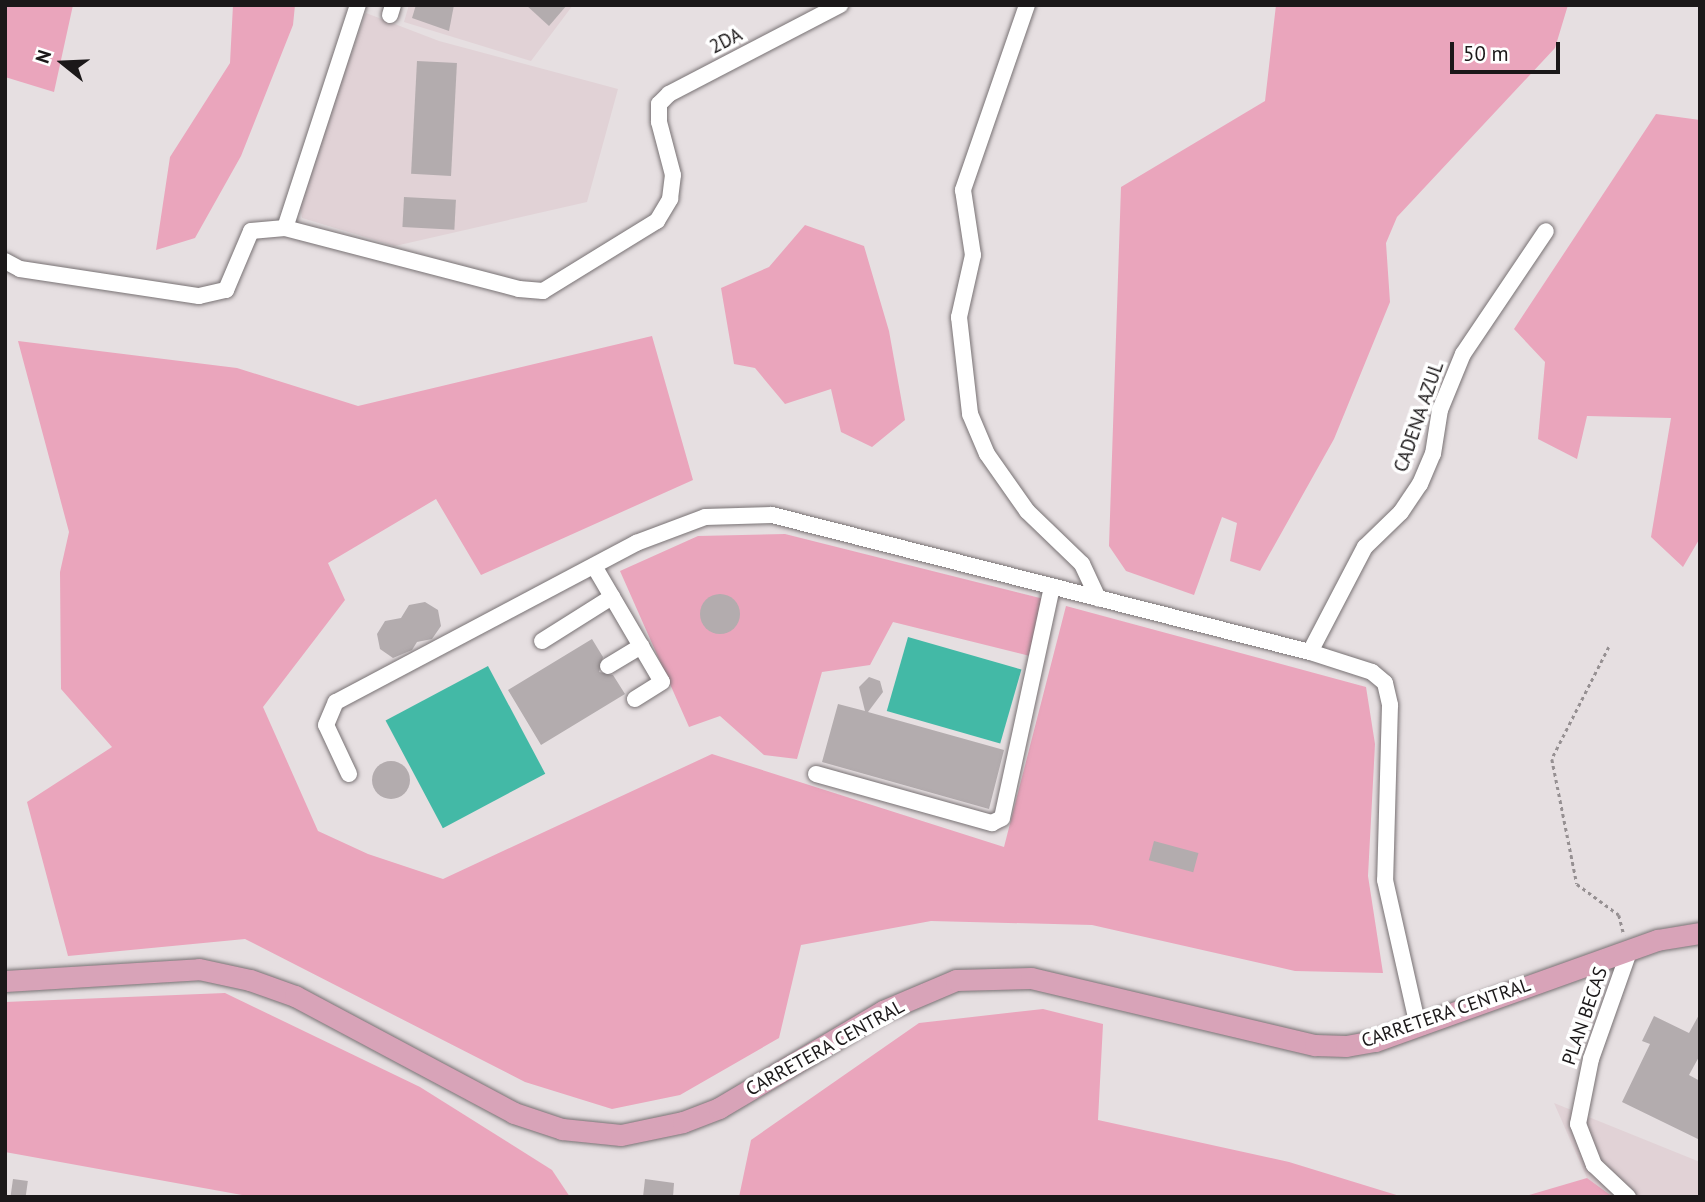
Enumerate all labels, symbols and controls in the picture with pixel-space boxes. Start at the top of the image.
street label: 2DA [706,23,746,59]
north arrow [28,28,98,98]
scale bar [1453,28,1563,72]
text: 50 m [1463,40,1509,67]
text: N [30,47,56,66]
street label: CADENA AZUL [1389,358,1449,476]
street label: PLAN BECAS [1558,964,1612,1068]
street label: CARRETERA CENTRAL [1358,973,1534,1053]
street label: CARRETERA CENTRAL [742,995,908,1101]

